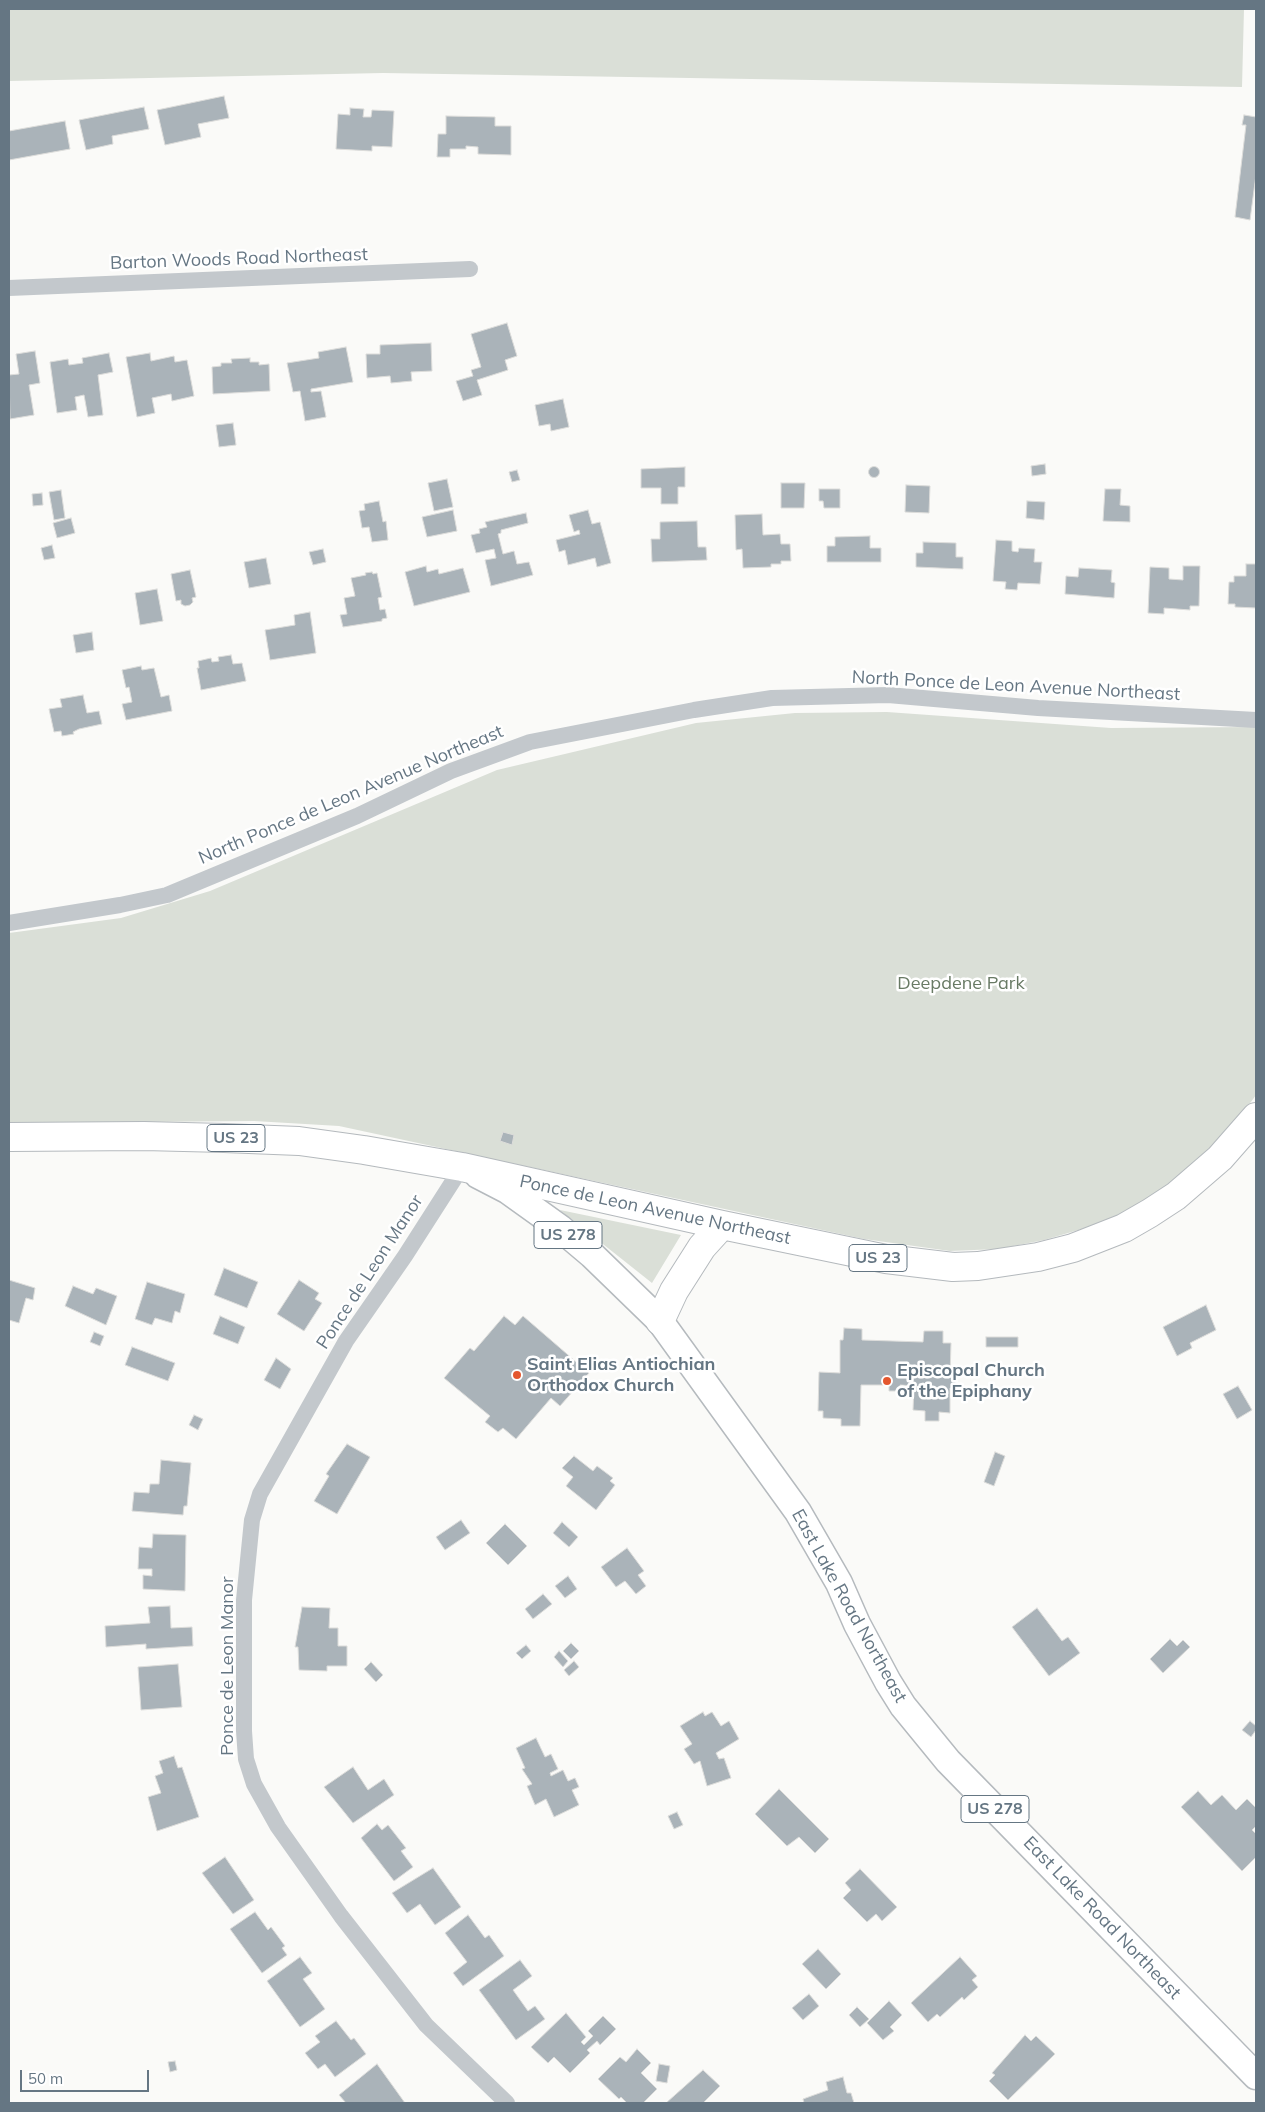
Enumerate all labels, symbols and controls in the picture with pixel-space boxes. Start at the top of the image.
street label: Barton Woods Road Northeast [110,244,368,274]
street label: North Ponce de Leon Avenue Northeast [851,667,1181,705]
street label: North Ponce de Leon Avenue Northeast [196,721,506,869]
park label: Deepdene Park [897,973,1025,995]
road number: US 23 [207,1124,265,1152]
street label: Ponce de Leon Avenue Northeast [518,1171,792,1249]
street label: Ponce de Leon Manor [312,1191,428,1353]
road number: US 278 [534,1222,602,1248]
road number: US 23 [849,1244,907,1272]
place label: Saint Elias Antiochian Orthodox Church [527,1354,715,1396]
place label: Episcopal Church of the Epiphany [897,1360,1045,1402]
marker: Saint Elias Antiochian Orthodox Church [511,1369,523,1381]
marker: Episcopal Church of the Epiphany [881,1375,893,1387]
street label: East Lake Road Northeast [787,1506,911,1706]
street label: Ponce de Leon Manor [217,1576,239,1756]
road number: US 278 [961,1796,1029,1822]
street label: East Lake Road Northeast [1019,1832,1185,2004]
scale bar [22,2060,151,2092]
text: 50 m [28,2069,63,2088]

